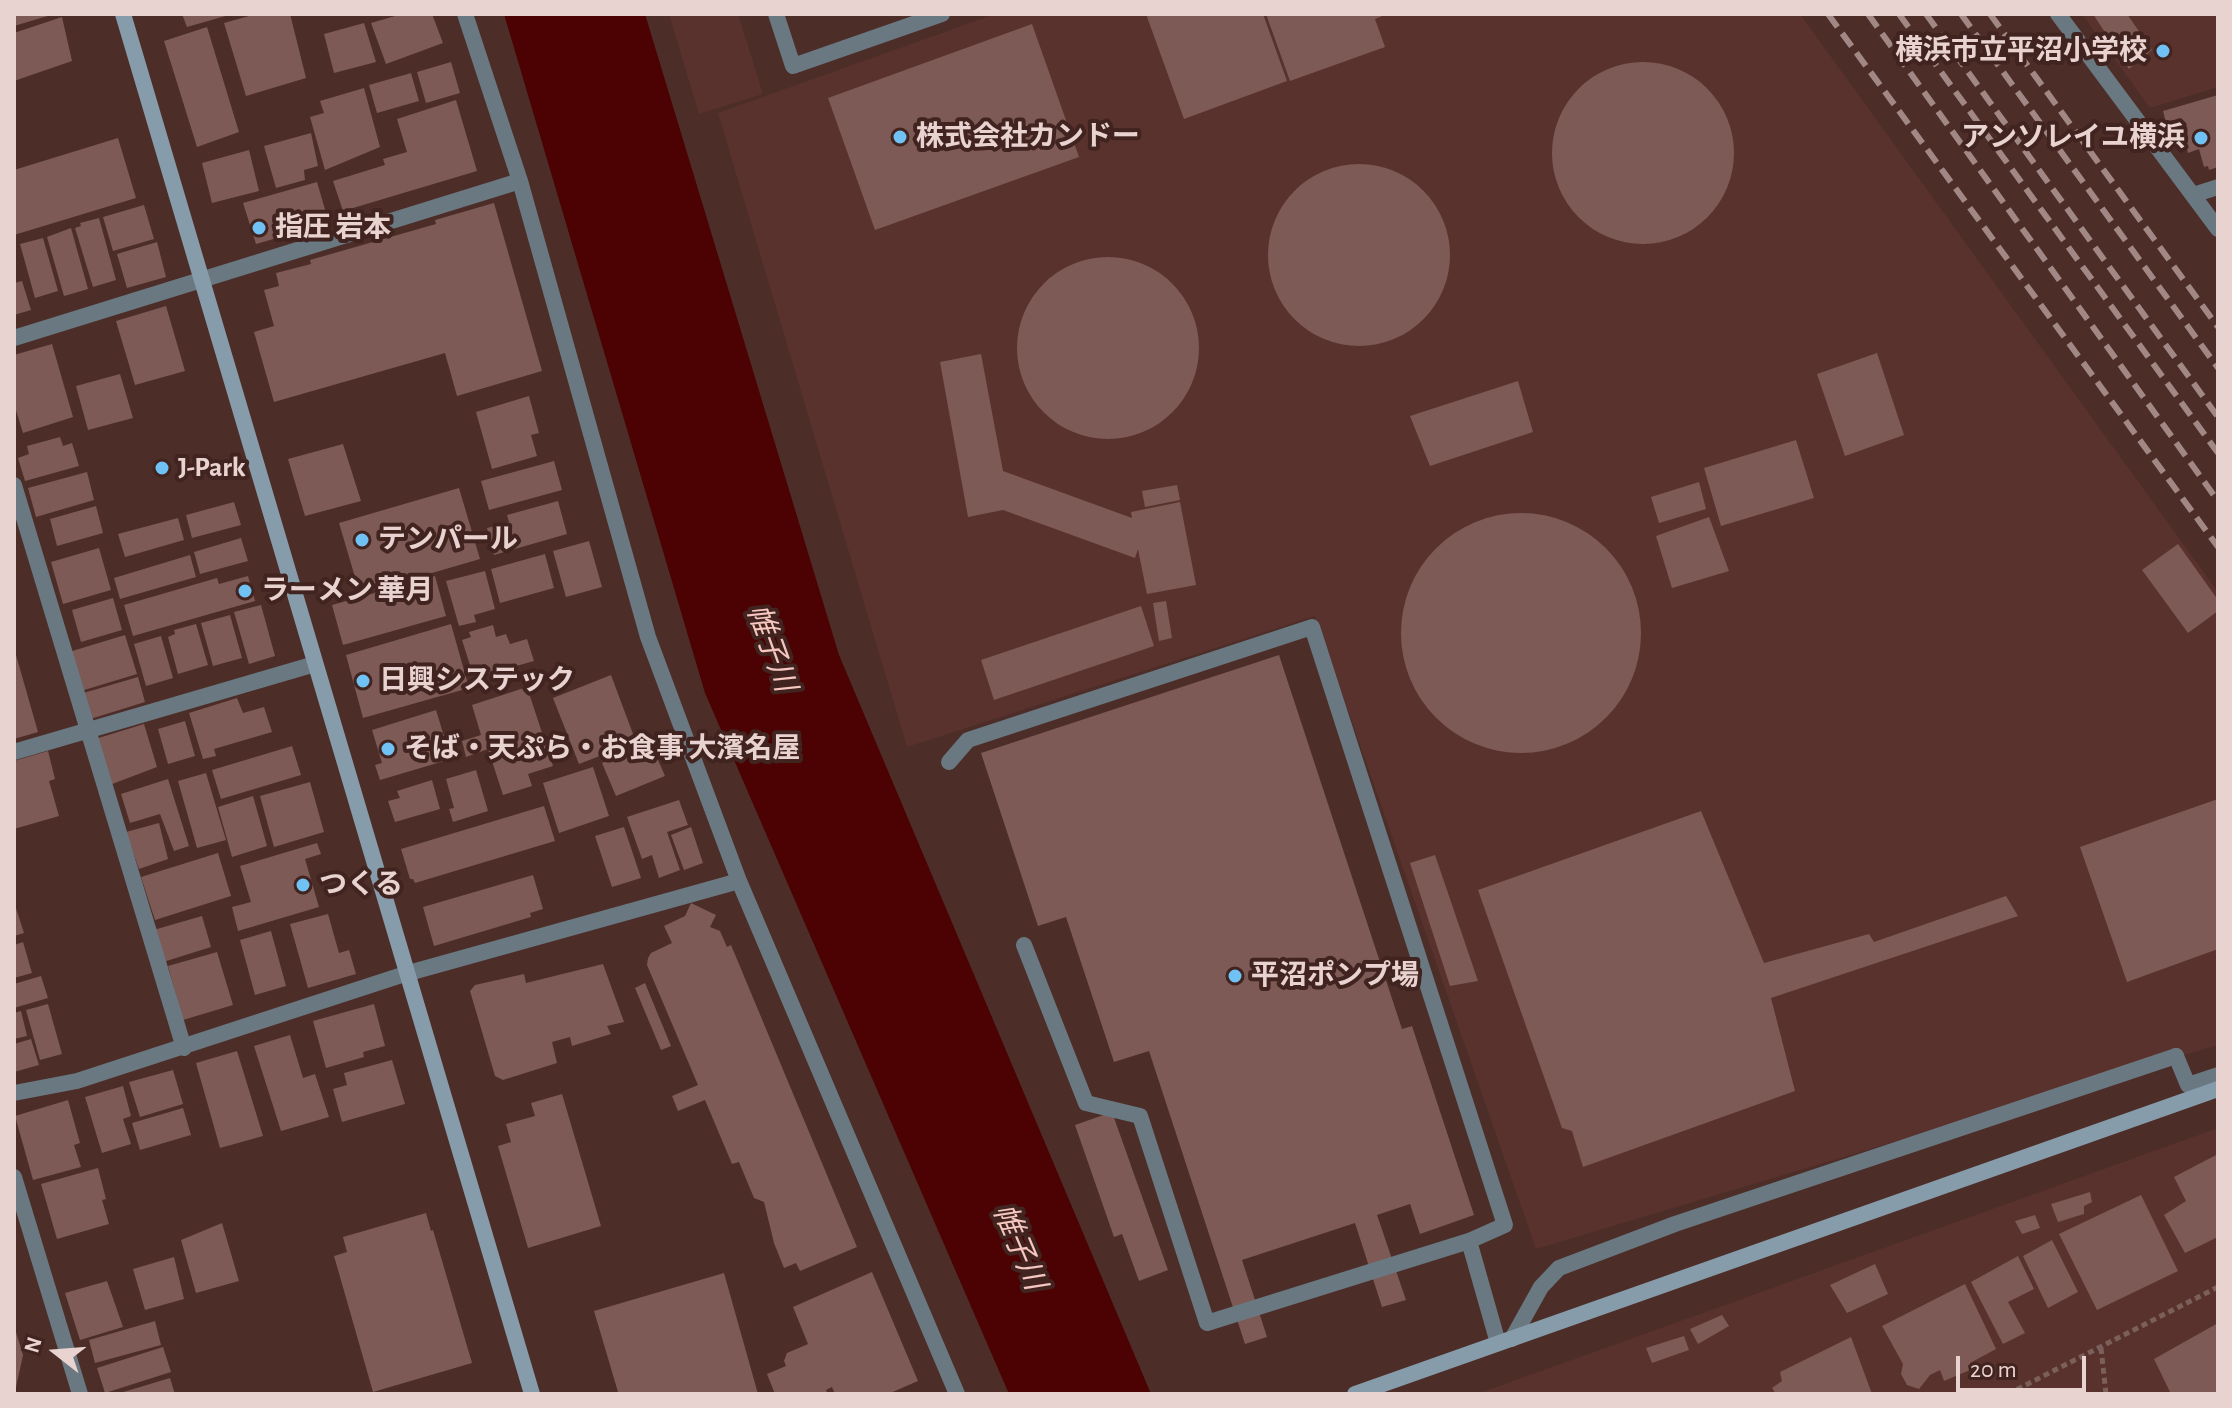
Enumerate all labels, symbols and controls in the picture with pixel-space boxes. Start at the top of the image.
place label: 横浜市立平沼小学校 [1895,34,2147,68]
marker: 横浜市立平沼小学校 [2154,42,2172,60]
place label: 株式会社カンドー [916,120,1140,154]
place label: アンソレイユ横浜 [1961,121,2185,155]
marker: 株式会社カンドー [891,128,909,146]
marker: アンソレイユ横浜 [2192,129,2210,147]
place label: 指圧 岩本 [275,211,391,245]
marker: 指圧 岩本 [250,219,268,237]
place label: J-Park [178,451,246,485]
marker: J-Park [153,459,171,477]
place label: テンパール [378,523,518,557]
marker: テンパール [353,531,371,549]
place label: ラーメン 華月 [261,574,433,608]
marker: ラーメン 華月 [236,582,254,600]
water label: 帷子川 [739,600,803,696]
place label: 日興システック [379,664,575,698]
marker: 日興システック [354,672,372,690]
place label: そば・天ぷら・お食事 大濱名屋 [404,732,800,766]
marker: そば・天ぷら・お食事 大濱名屋 [379,740,397,758]
place label: つくる [319,868,403,902]
marker: つくる [294,876,312,894]
place label: 平沼ポンプ場 [1251,959,1419,993]
marker: 平沼ポンプ場 [1226,967,1244,985]
water label: 帷子川 [985,1199,1053,1295]
north arrow [16,1312,96,1392]
text: N [20,1334,46,1356]
scale bar [1960,1340,2090,1390]
text: 20 m [1970,1358,2017,1382]

